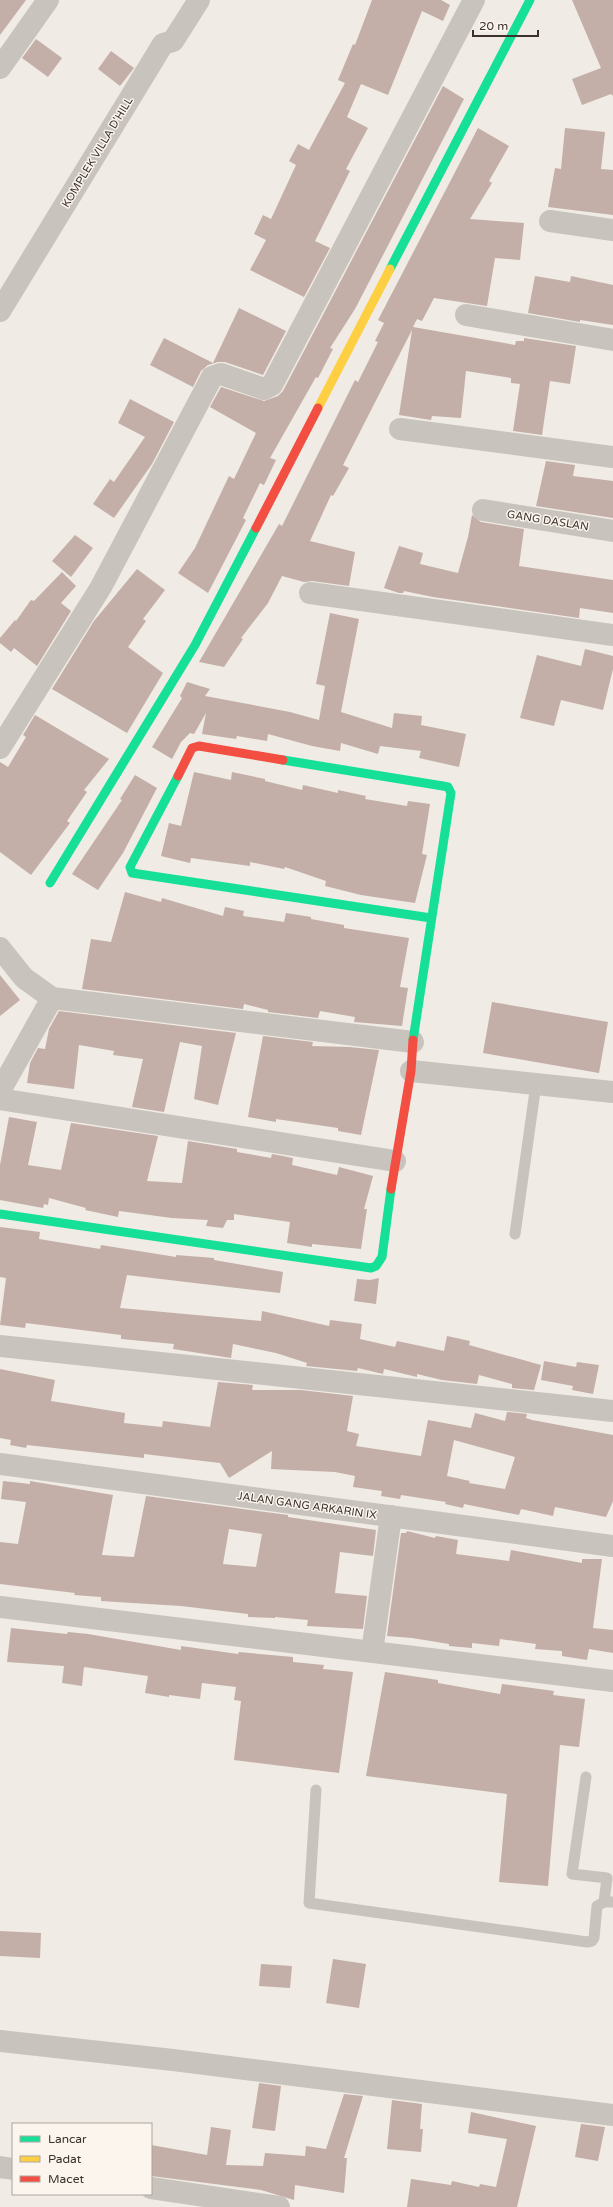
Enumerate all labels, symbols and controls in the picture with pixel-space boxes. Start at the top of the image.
scale bar [473,12,538,38]
text: 20 m [479,19,508,33]
street label: KOMPLEK VILLA D'HILL [59,94,136,210]
street label: GANG DASLAN [506,508,590,533]
street label: JALAN GANG ARKARIN IX [236,1489,377,1522]
legend [12,2123,152,2195]
text: Lancar [48,2132,87,2146]
text: Padat [48,2152,82,2166]
text: Macet [48,2172,84,2186]

